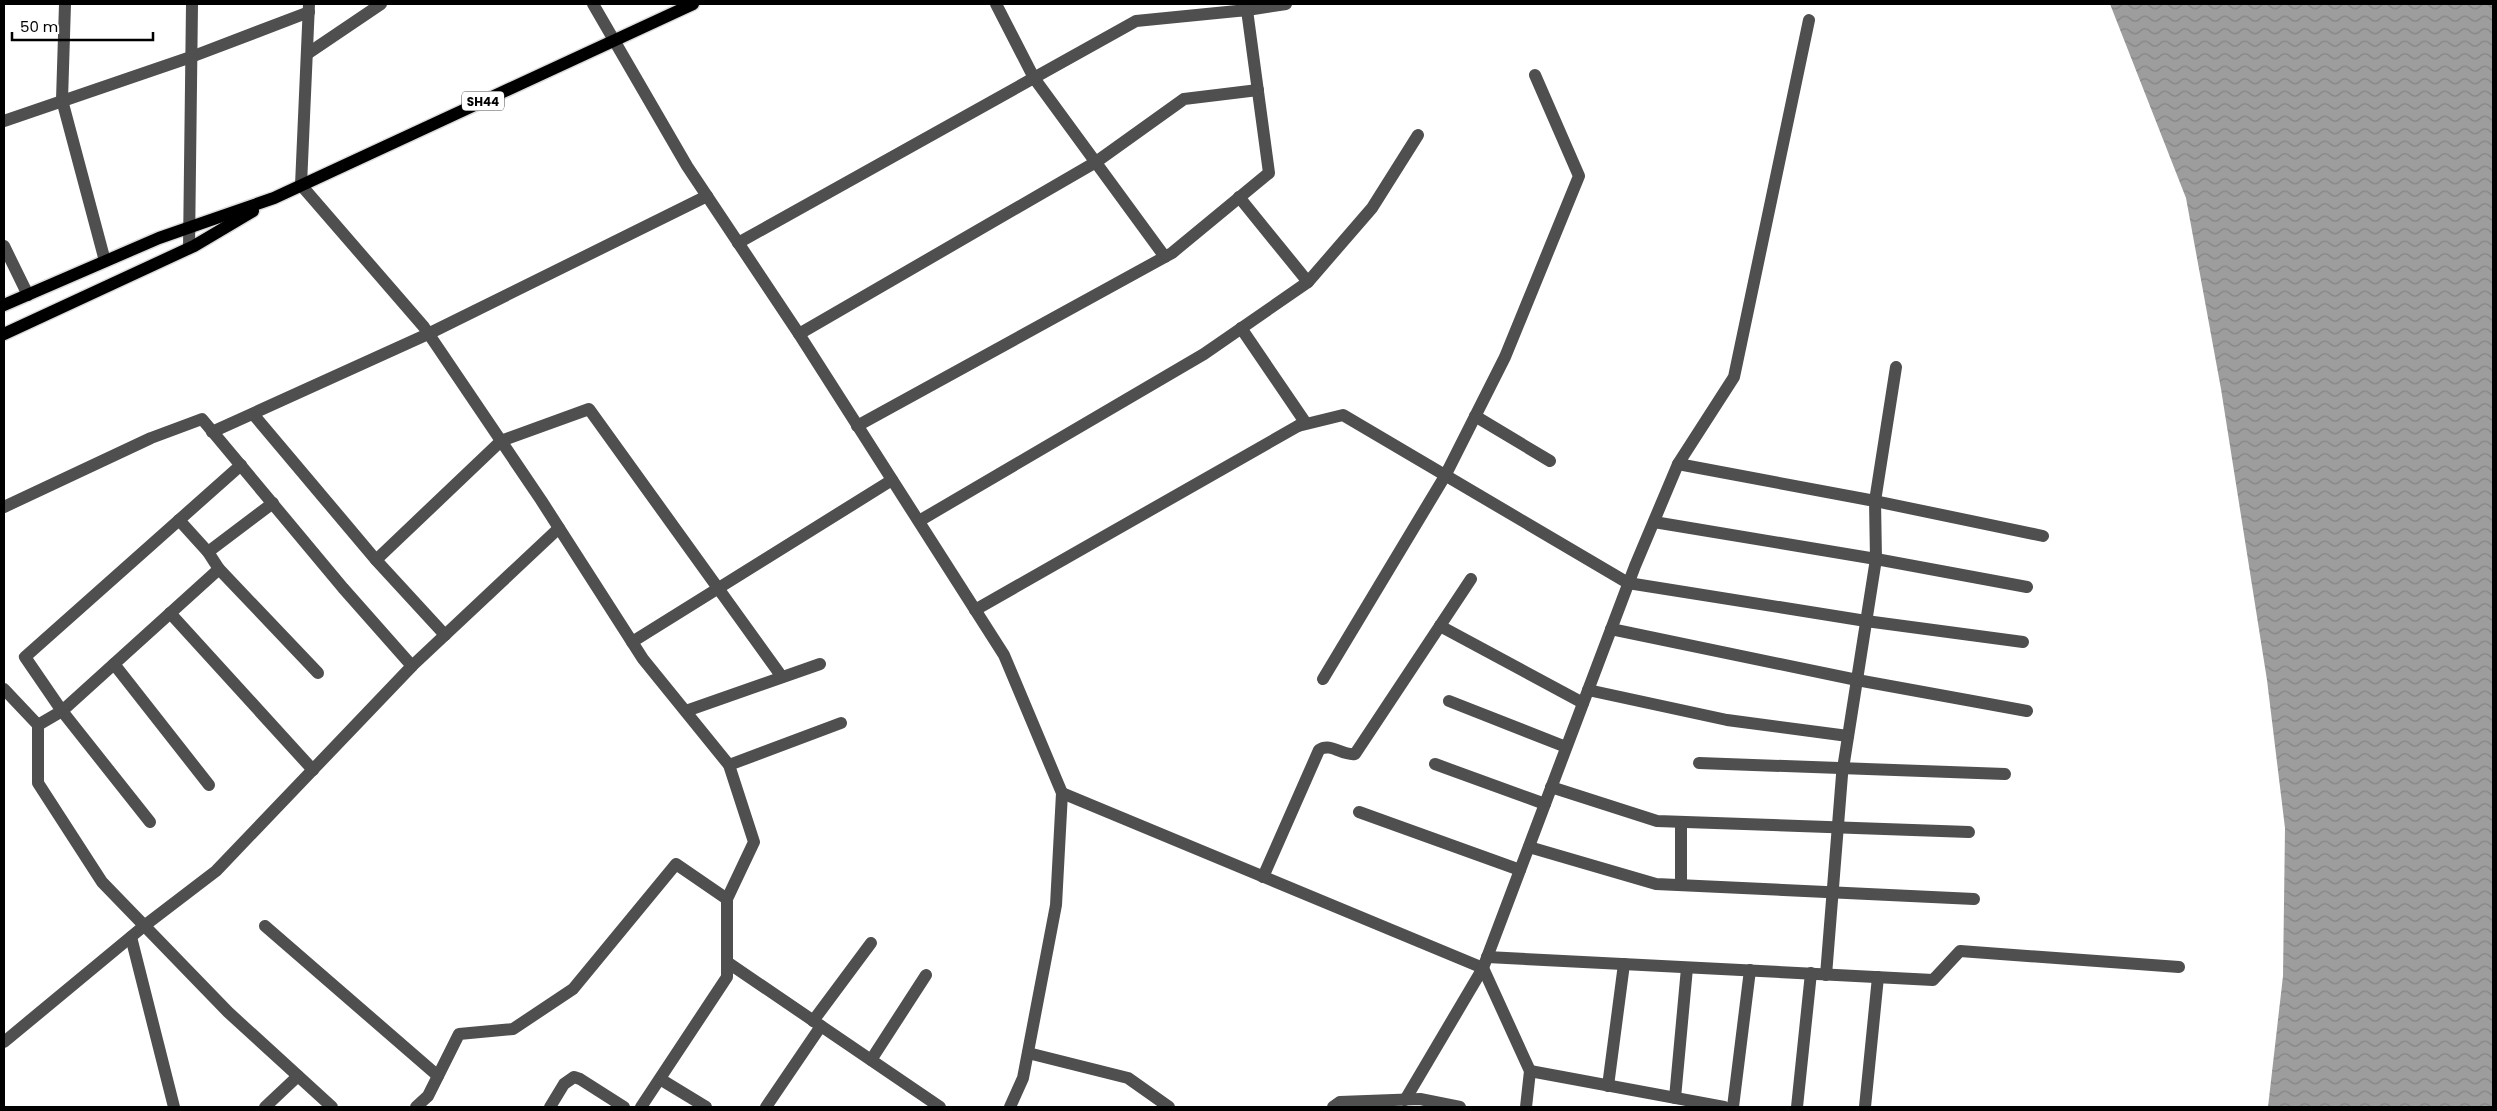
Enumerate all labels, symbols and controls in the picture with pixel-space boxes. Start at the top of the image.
scale bar [12,10,154,42]
text: 50 m [20,16,58,37]
road number: SH44 [462,92,504,110]

